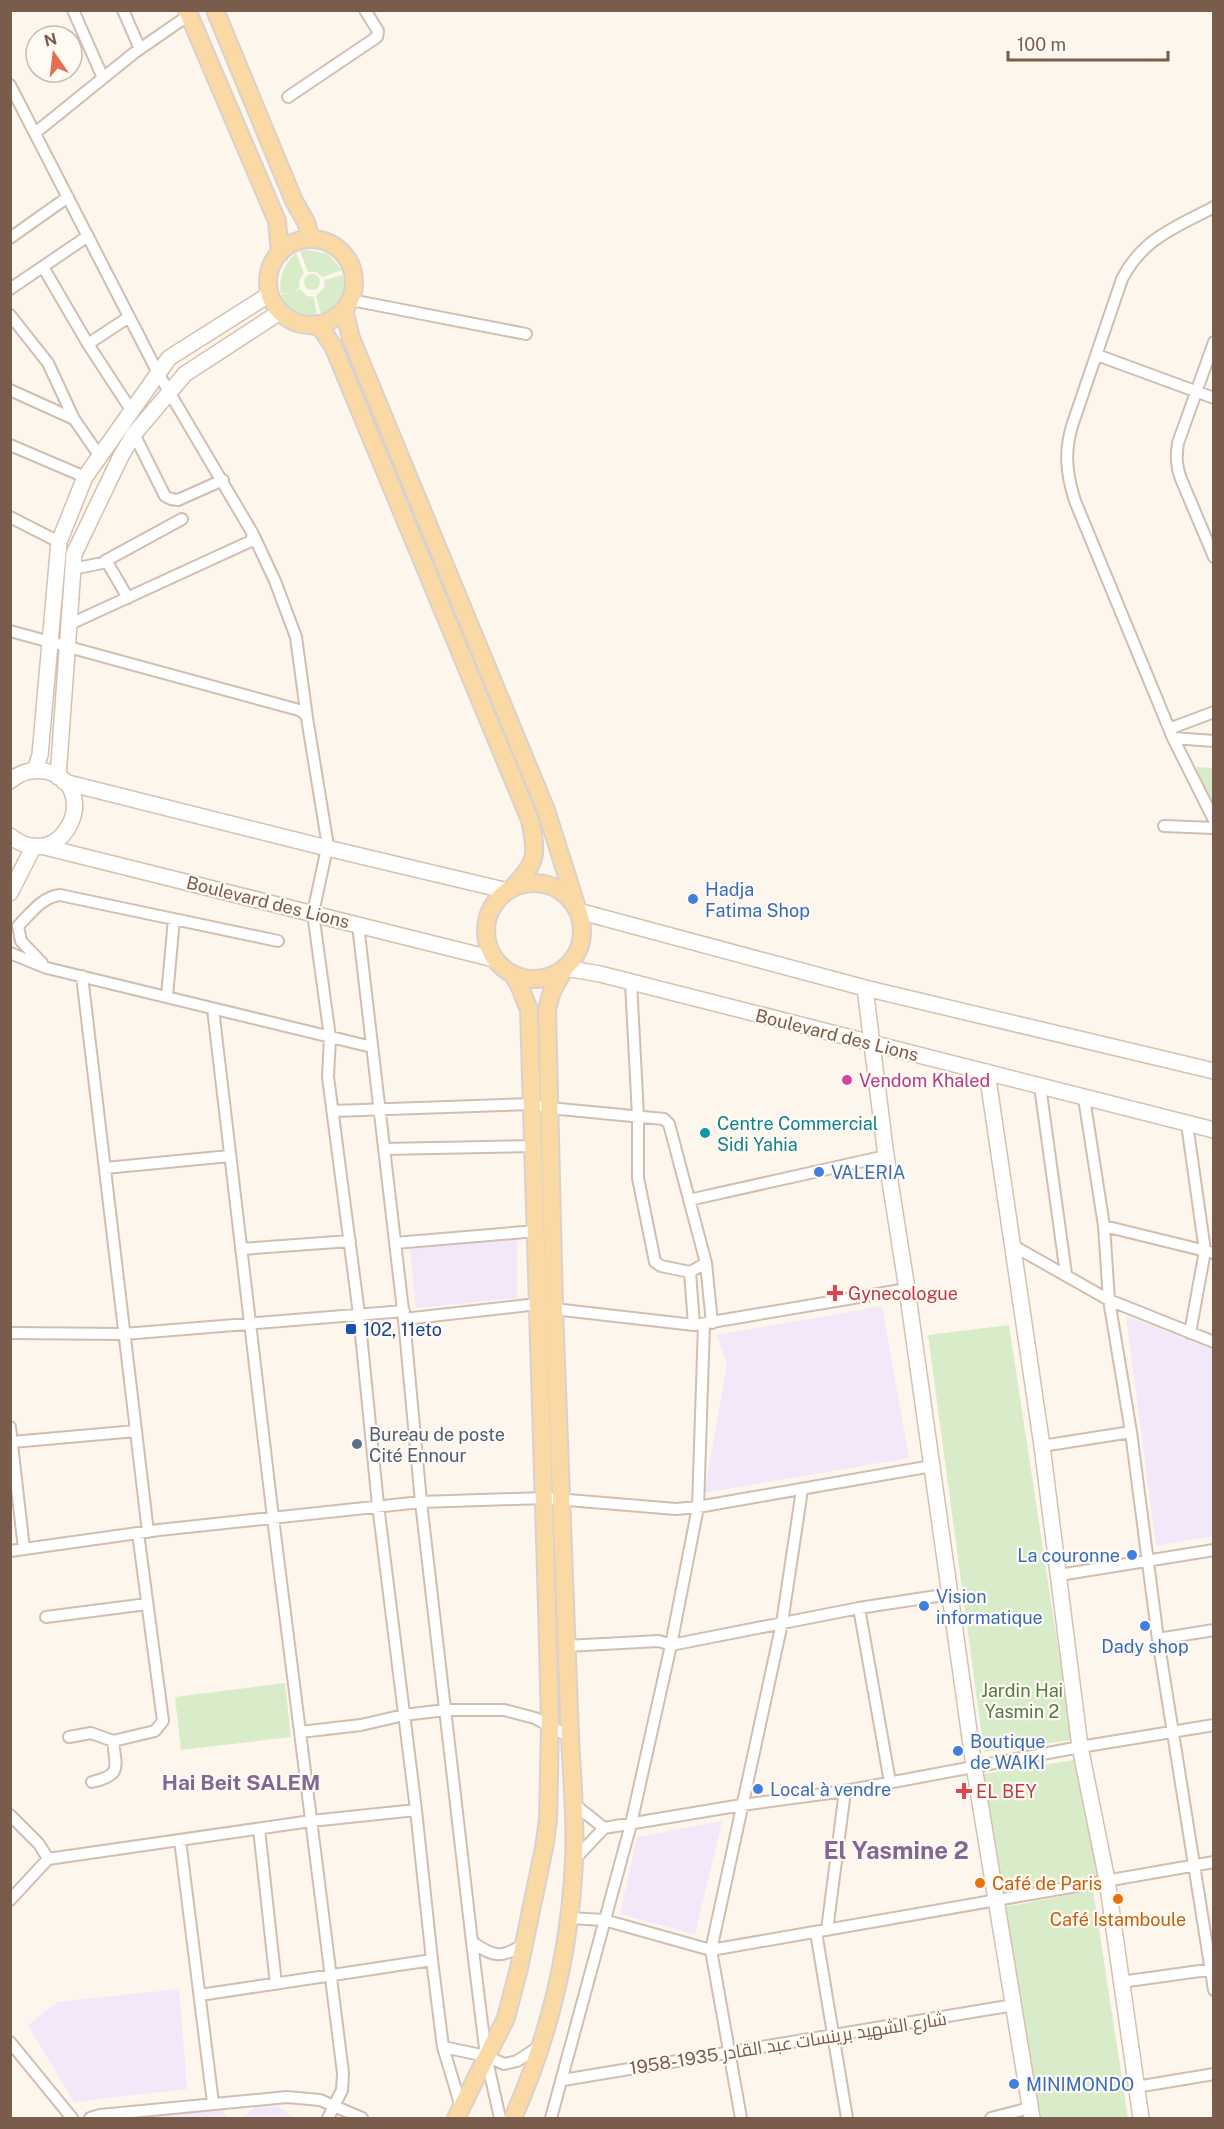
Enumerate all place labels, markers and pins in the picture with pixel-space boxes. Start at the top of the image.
place label: Hadja Fatima Shop [705,879,810,921]
marker: Hadja Fatima Shop [686,892,700,906]
place label: Vendom Khaled [859,1070,990,1091]
marker: Vendom Khaled [840,1073,854,1087]
place label: Centre Commercial Sidi Yahia [717,1113,878,1155]
marker: Centre Commercial Sidi Yahia [698,1126,712,1140]
place label: VALERIA [831,1162,906,1183]
marker: VALERIA [812,1165,826,1179]
place label: Gynecologue [848,1283,958,1304]
marker: Gynecologue [826,1284,844,1302]
place label: 102, 11eto [363,1319,442,1340]
marker: 102, 11eto [344,1322,358,1336]
place label: Bureau de poste Cité Ennour [369,1424,505,1466]
marker: Bureau de poste Cité Ennour [350,1437,364,1451]
place label: La couronne [1017,1545,1120,1566]
marker: La couronne [1125,1548,1139,1562]
place label: Vision informatique [936,1586,1043,1628]
marker: Vision informatique [917,1599,931,1613]
marker: Dady shop [1138,1619,1152,1633]
place label: Dady shop [1101,1636,1189,1657]
place label: Boutique de WAIKI [970,1731,1046,1773]
marker: Boutique de WAIKI [951,1744,965,1758]
place label: Local à vendre [770,1779,891,1800]
place label: EL BEY [976,1781,1037,1802]
marker: Local à vendre [751,1782,765,1796]
marker: EL BEY [957,1784,971,1798]
place label: Café de Paris [992,1873,1102,1894]
marker: Café de Paris [973,1876,987,1890]
marker: Café Istamboule [1111,1892,1125,1906]
place label: Café Istamboule [1050,1909,1186,1930]
place label: MINIMONDO [1026,2074,1134,2095]
marker: MINIMONDO [1007,2077,1021,2091]

